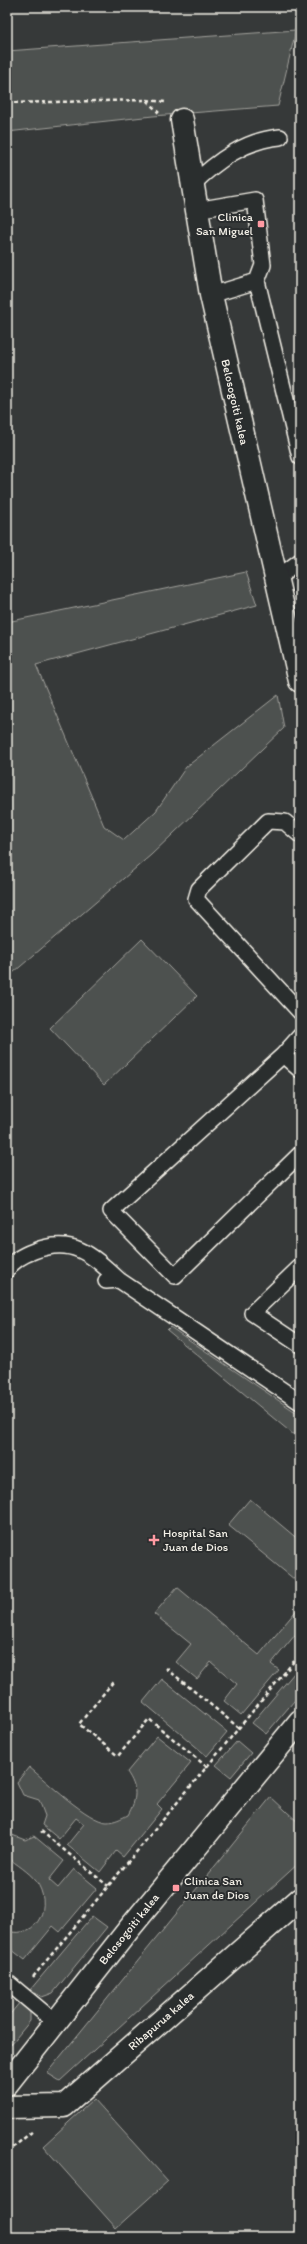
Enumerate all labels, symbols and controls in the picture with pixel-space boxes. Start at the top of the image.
place label: Clinica San Miguel [196,210,254,238]
marker: Clinica San Miguel [256,219,266,229]
street label: Belosogoiti kalea [218,358,252,447]
place label: Hospital San Juan de Dios [163,1526,229,1554]
marker: Hospital San Juan de Dios [148,1534,160,1546]
place label: Clinica San Juan de Dios [184,1874,249,1902]
marker: Clinica San Juan de Dios [171,1883,181,1893]
street label: Belosogoiti kalea [96,1890,163,1967]
street label: Ribapurua kalea [125,1989,197,2053]

